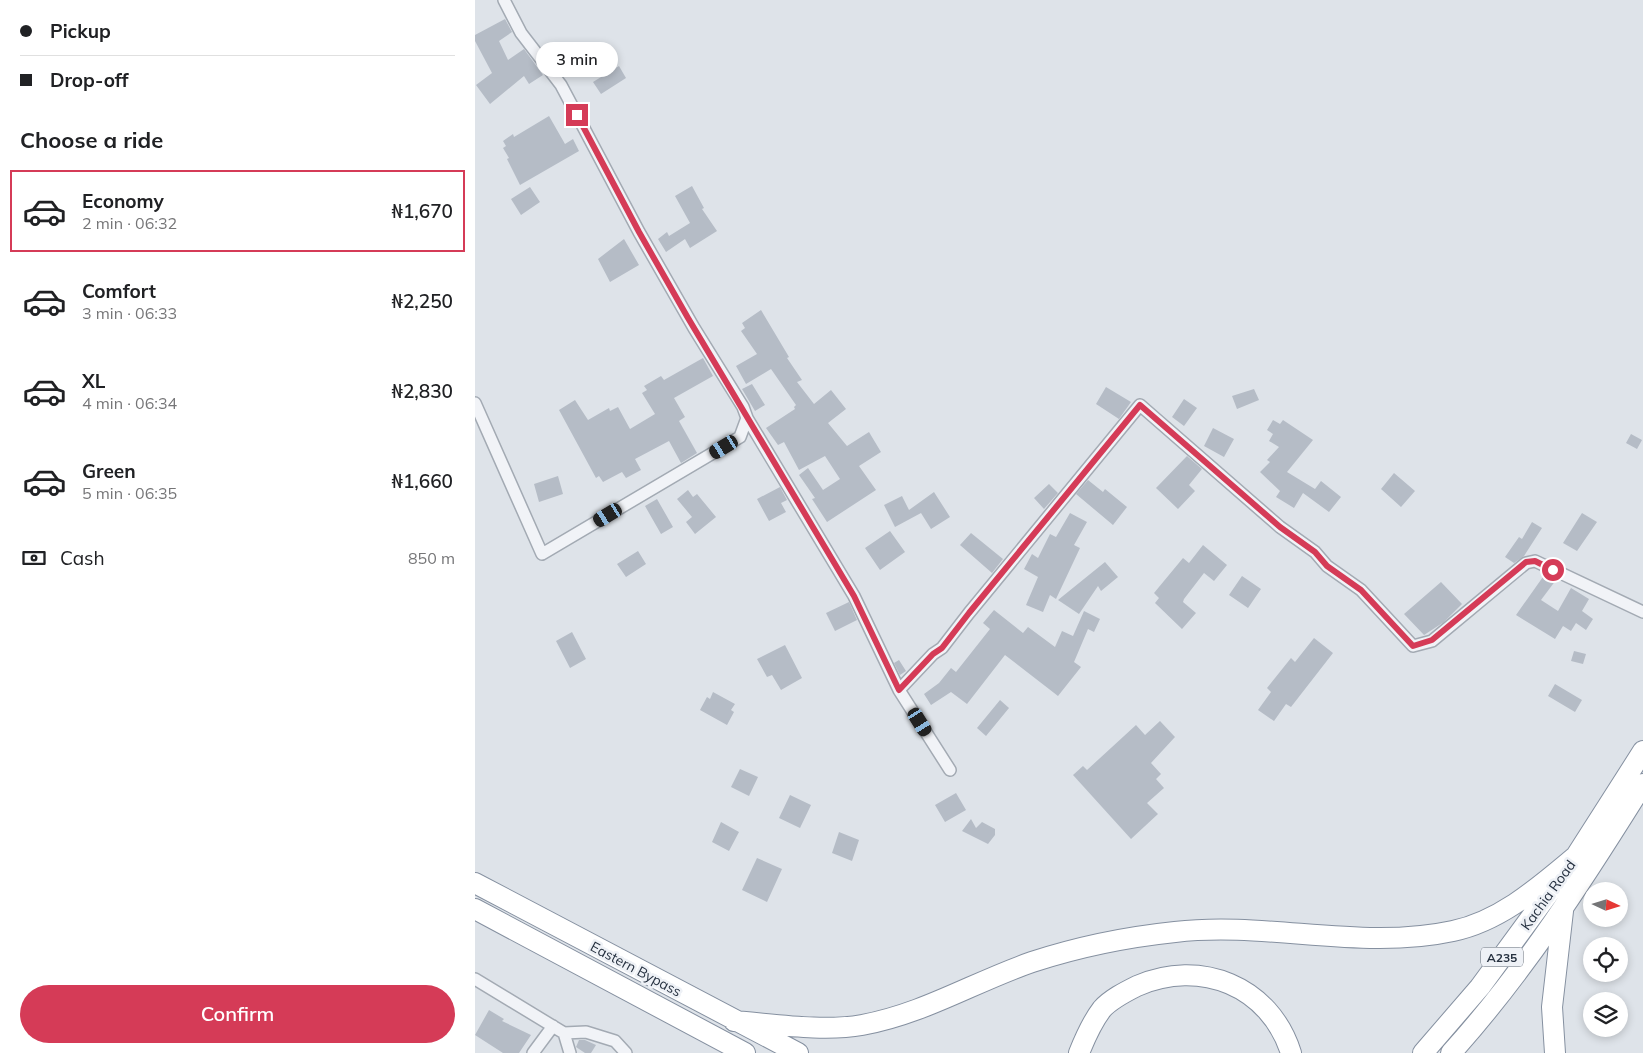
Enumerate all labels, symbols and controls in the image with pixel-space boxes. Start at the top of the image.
text: Pickup [50,19,111,43]
callout: 3 min [536,42,618,78]
text: 3 min [556,49,598,69]
text: Drop-off [50,68,128,92]
route end [566,104,588,126]
text: Choose a ride [20,126,163,154]
icon: car [22,189,67,234]
text: Economy [82,189,164,213]
text: ₦1,670 [391,199,453,223]
text: 2 min · 06:32 [82,213,177,233]
icon: car [22,279,67,324]
text: Comfort [82,279,156,303]
text: ₦2,250 [391,289,453,313]
text: 3 min · 06:33 [82,303,177,323]
icon: car [22,369,67,414]
text: XL [82,369,105,393]
text: ₦2,830 [391,379,453,403]
text: 4 min · 06:34 [82,393,177,413]
car [707,433,740,461]
icon: car [22,459,67,504]
text: Green [82,459,136,483]
text: ₦1,660 [391,469,453,493]
text: 5 min · 06:35 [82,483,177,503]
car [591,501,624,529]
icon: cash [20,544,48,572]
text: Cash [60,546,105,570]
text: 850 m [408,548,455,568]
route start [1542,559,1564,581]
car [905,705,934,739]
street label: Kachia Road [1517,856,1579,934]
north arrow [1583,882,1627,928]
map controls [1583,882,1628,1037]
street label: Eastern Bypass [587,937,685,1001]
button: locate [1583,937,1628,982]
road number: A235 [1481,948,1523,966]
button: Confirm [20,985,455,1043]
button: layers [1583,992,1628,1037]

